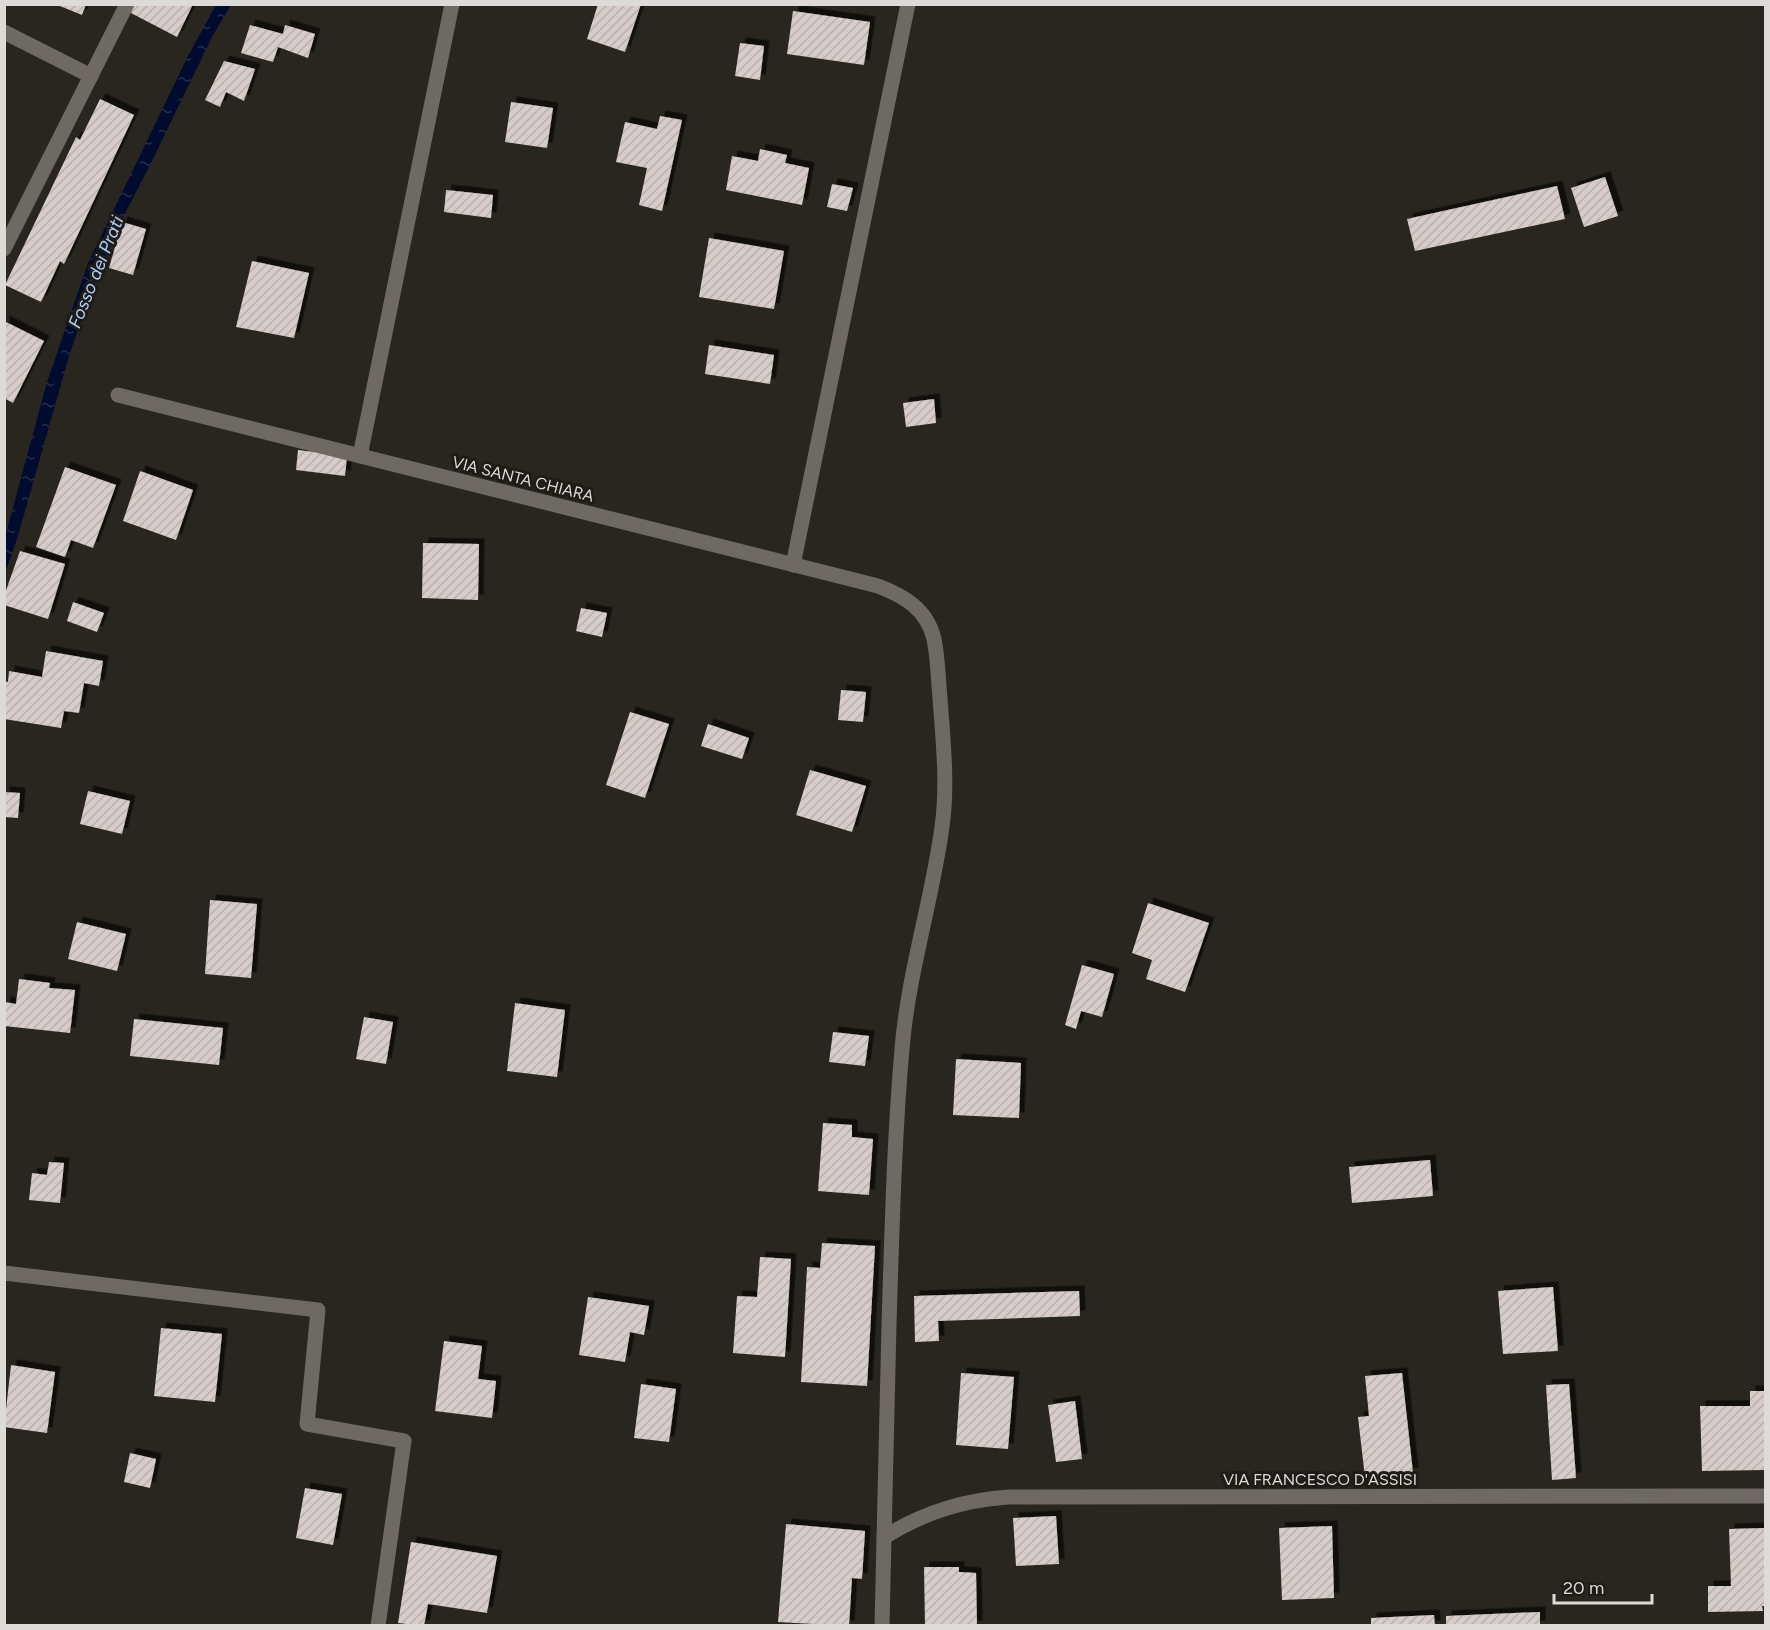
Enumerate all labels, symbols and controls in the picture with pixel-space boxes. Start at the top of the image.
water label: Fosso dei Prati [63,212,129,331]
street label: VIA SANTA CHIARA [450,452,596,506]
street label: VIA FRANCESCO D'ASSISI [1223,1470,1417,1489]
scale bar [1554,1567,1652,1605]
text: 20 m [1563,1577,1604,1599]

